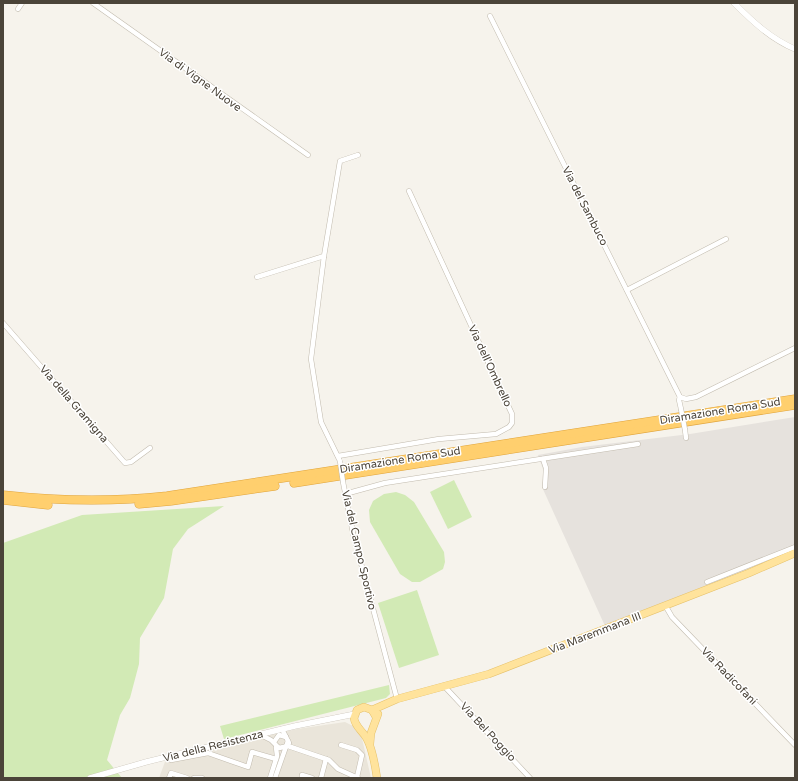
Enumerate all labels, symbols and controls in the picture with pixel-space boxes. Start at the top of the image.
street label: Via di Vigne Nuove [156,46,244,114]
street label: Via del Sambuco [559,164,611,248]
street label: Via dell'Ombrello [465,323,515,409]
street label: Via della Gramigna [37,363,111,445]
street label: Diramazione Roma Sud [659,395,781,427]
street label: Diramazione Roma Sud [339,444,461,476]
street label: Via del Campo Sportivo [339,489,379,611]
street label: Via Maremmana III [547,609,643,657]
street label: Via Radicofani [698,644,760,708]
street label: Via Bel Poggio [457,700,519,764]
street label: Via della Resistenza [161,727,265,765]

